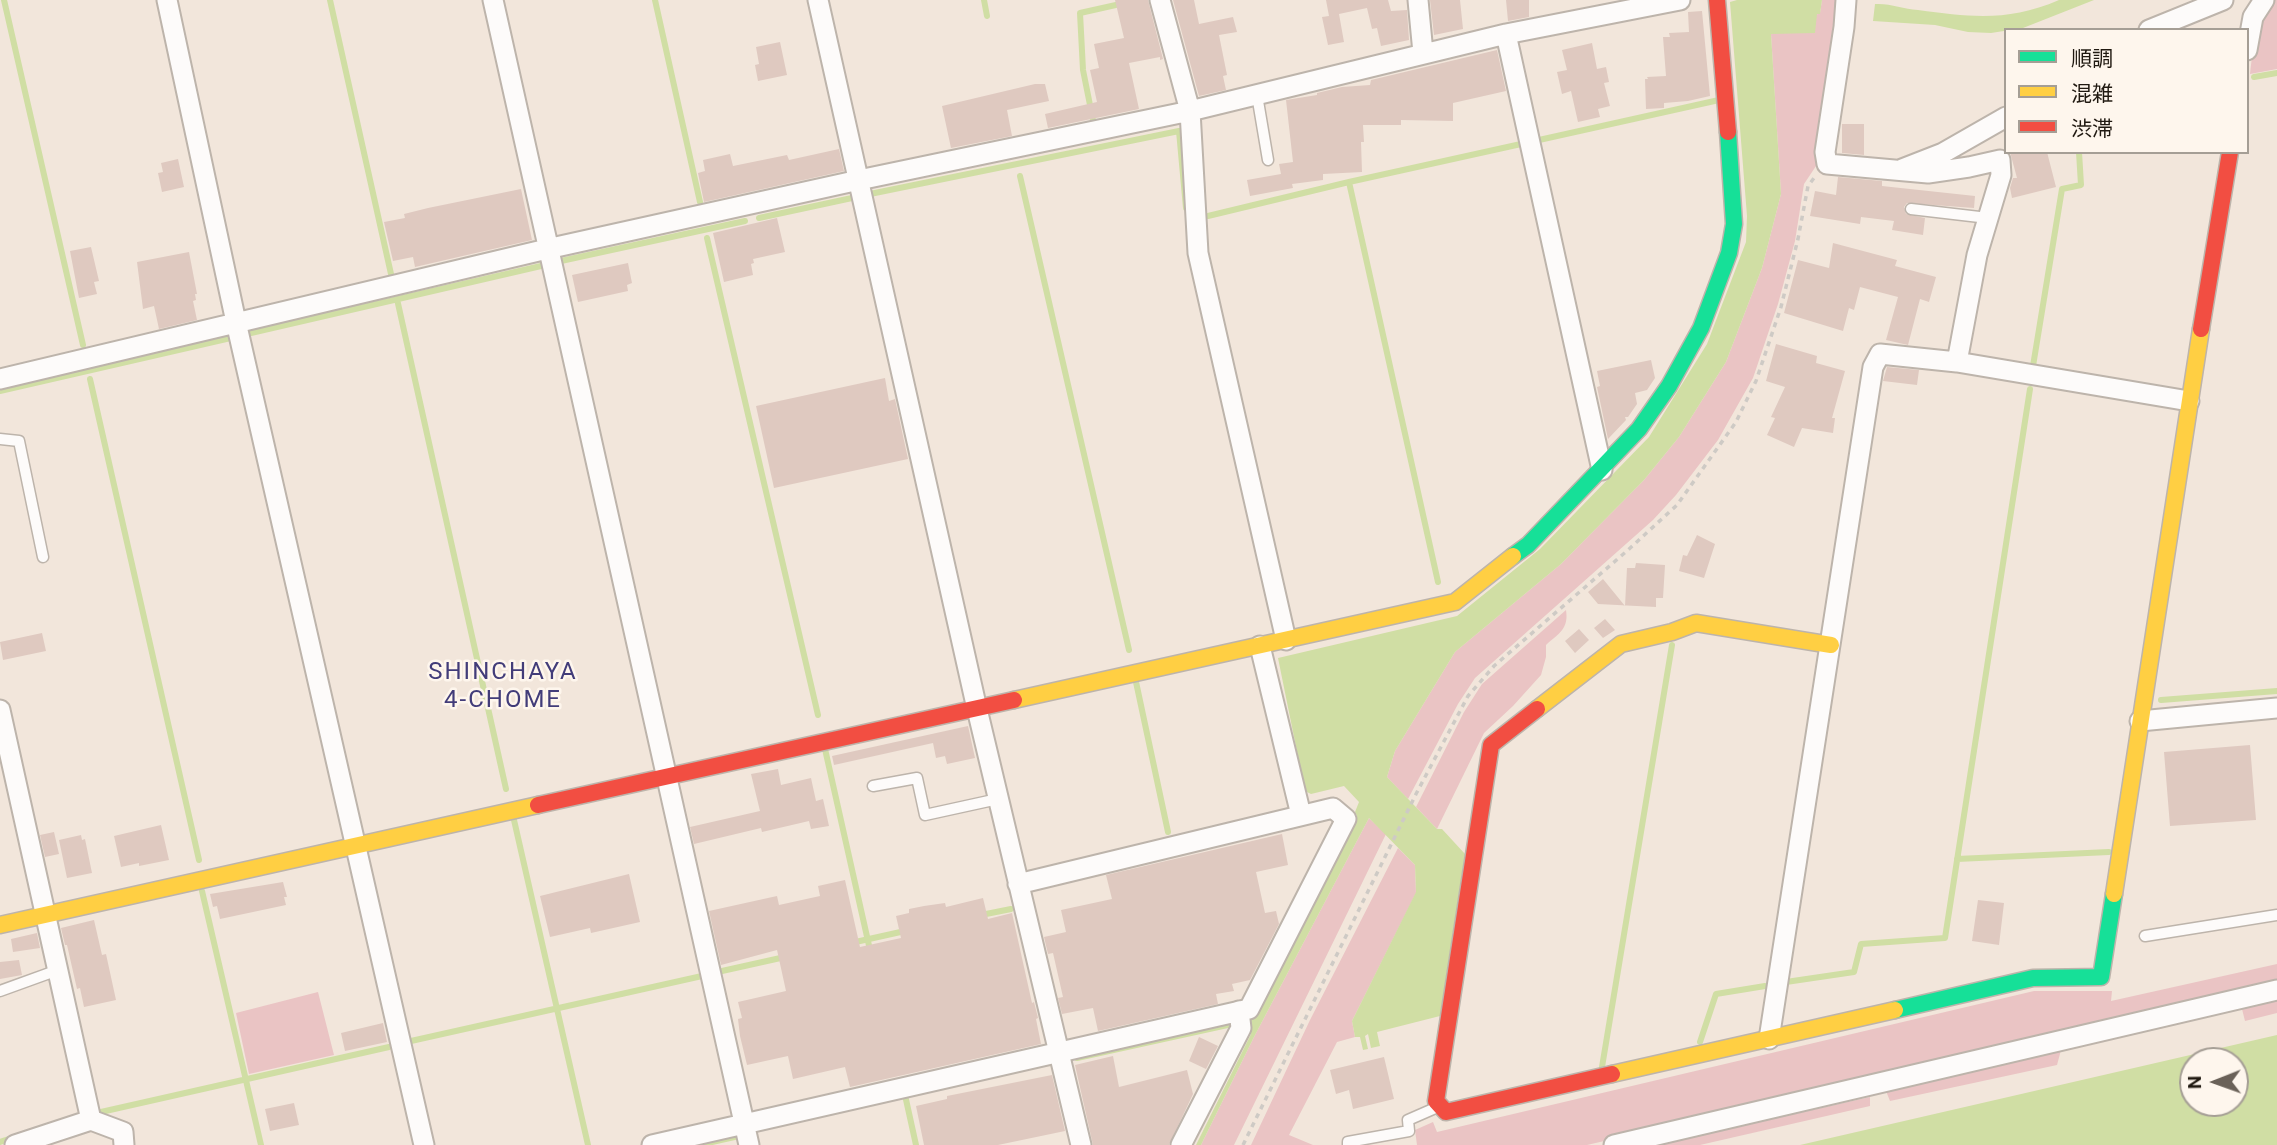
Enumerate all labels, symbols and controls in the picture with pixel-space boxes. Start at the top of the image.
legend [2004,28,2249,154]
text: 順調 [2071,47,2113,71]
text: 混雑 [2071,82,2113,106]
text: 渋滞 [2071,117,2113,141]
district label: SHINCHAYA 4-CHOME [429,659,577,715]
north arrow [2179,1047,2249,1117]
text: N [2183,1075,2206,1089]

